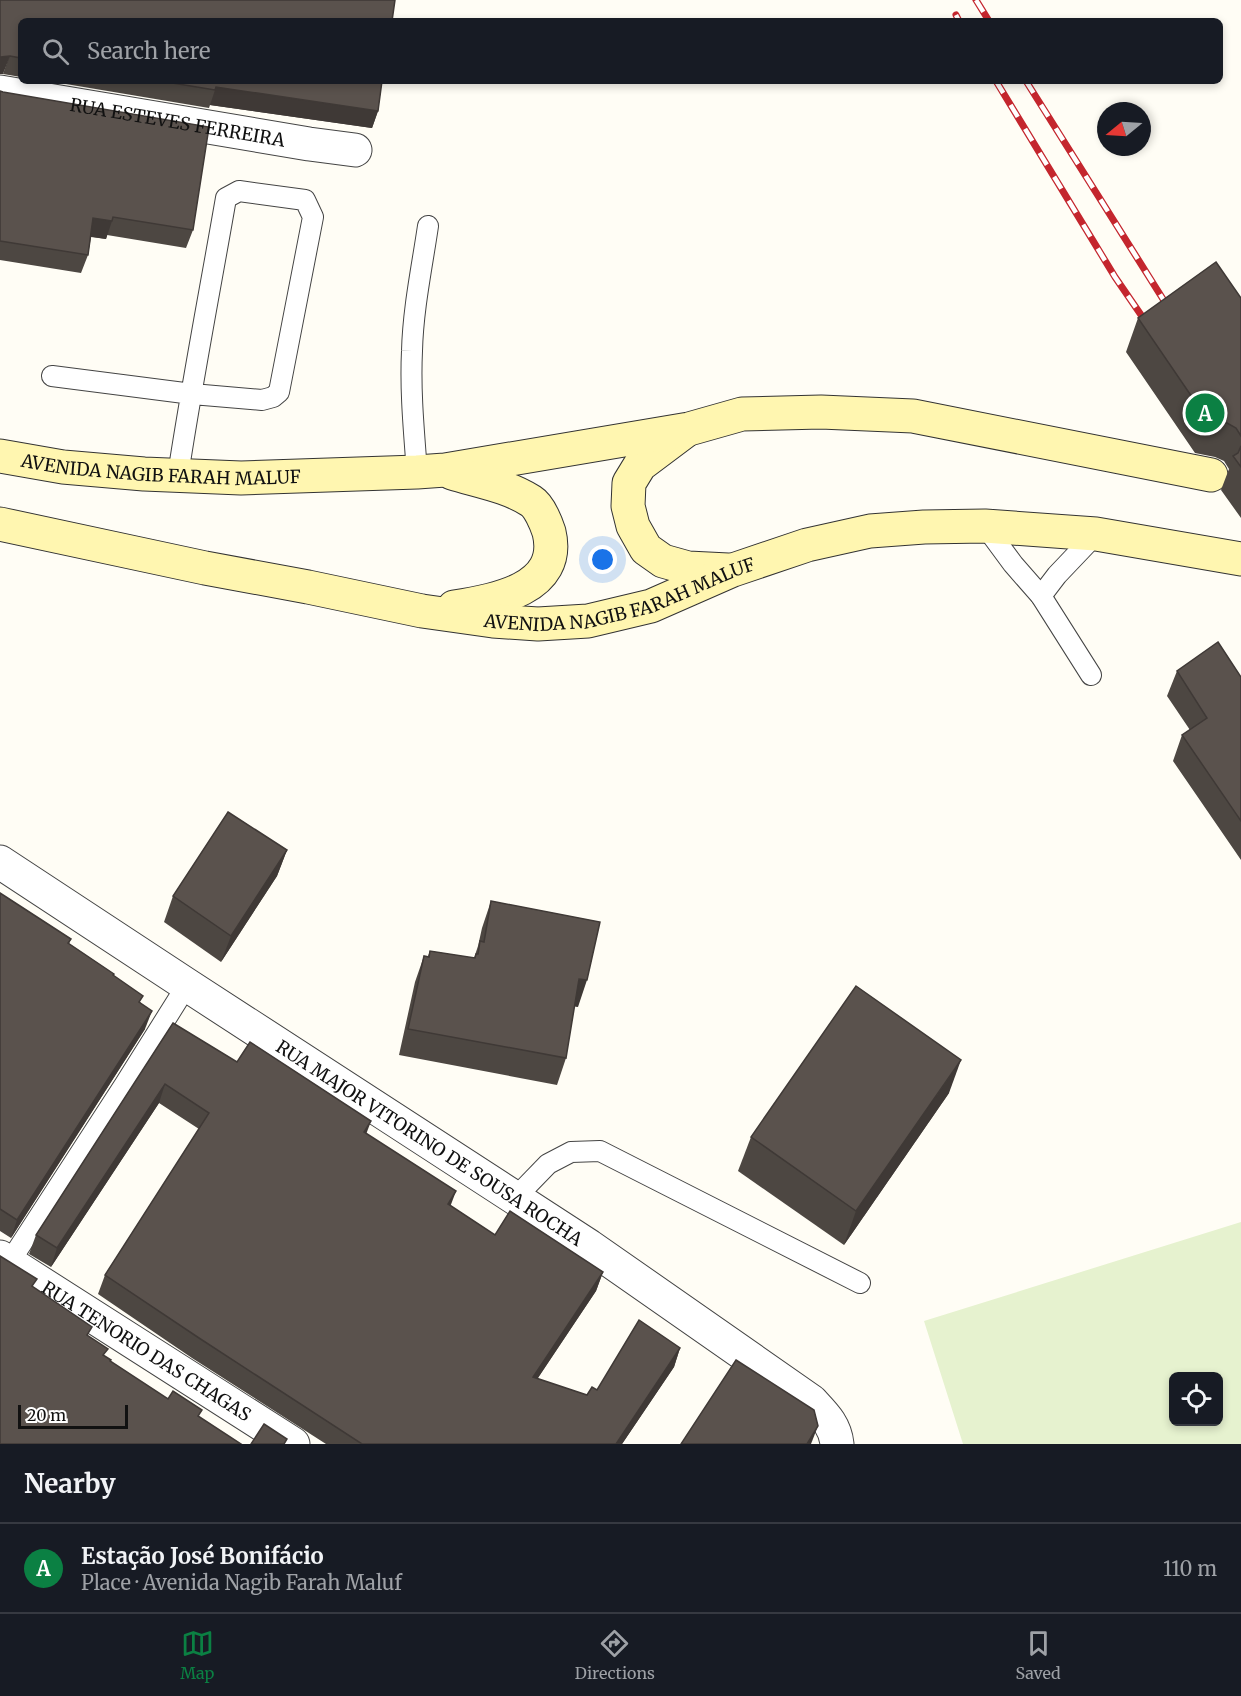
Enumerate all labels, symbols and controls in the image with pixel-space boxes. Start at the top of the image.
search box [18,18,1223,84]
icon: search [39,35,72,68]
text: Search here [87,37,210,65]
street label: RUA ESTEVES FERREIRA [68,92,287,151]
north arrow [1097,102,1151,156]
pin: A [1186,390,1224,436]
street label: AVENIDA NAGIB FARAH MALUF [18,448,301,490]
your location [588,545,617,574]
street label: AVENIDA NAGIB FARAH MALUF [482,552,758,636]
street label: RUA MAJOR VITORINO DE SOUSA ROCHA [272,1035,587,1251]
street label: RUA TENORIO DAS CHAGAS [38,1275,256,1426]
map controls [1169,1372,1223,1426]
button: locate [1169,1372,1223,1426]
scale bar [18,1402,128,1430]
text: 20 m [27,1405,66,1425]
text: Nearby [24,1467,116,1500]
text: Estação José Bonifácio [81,1542,324,1570]
text: A [36,1556,51,1581]
text: 110 m [1163,1556,1217,1581]
text: Place · Avenida Nagib Farah Maluf [81,1570,402,1595]
tab: Map [180,1627,214,1683]
tab: Directions [575,1627,655,1683]
tab: Saved [1015,1627,1061,1683]

